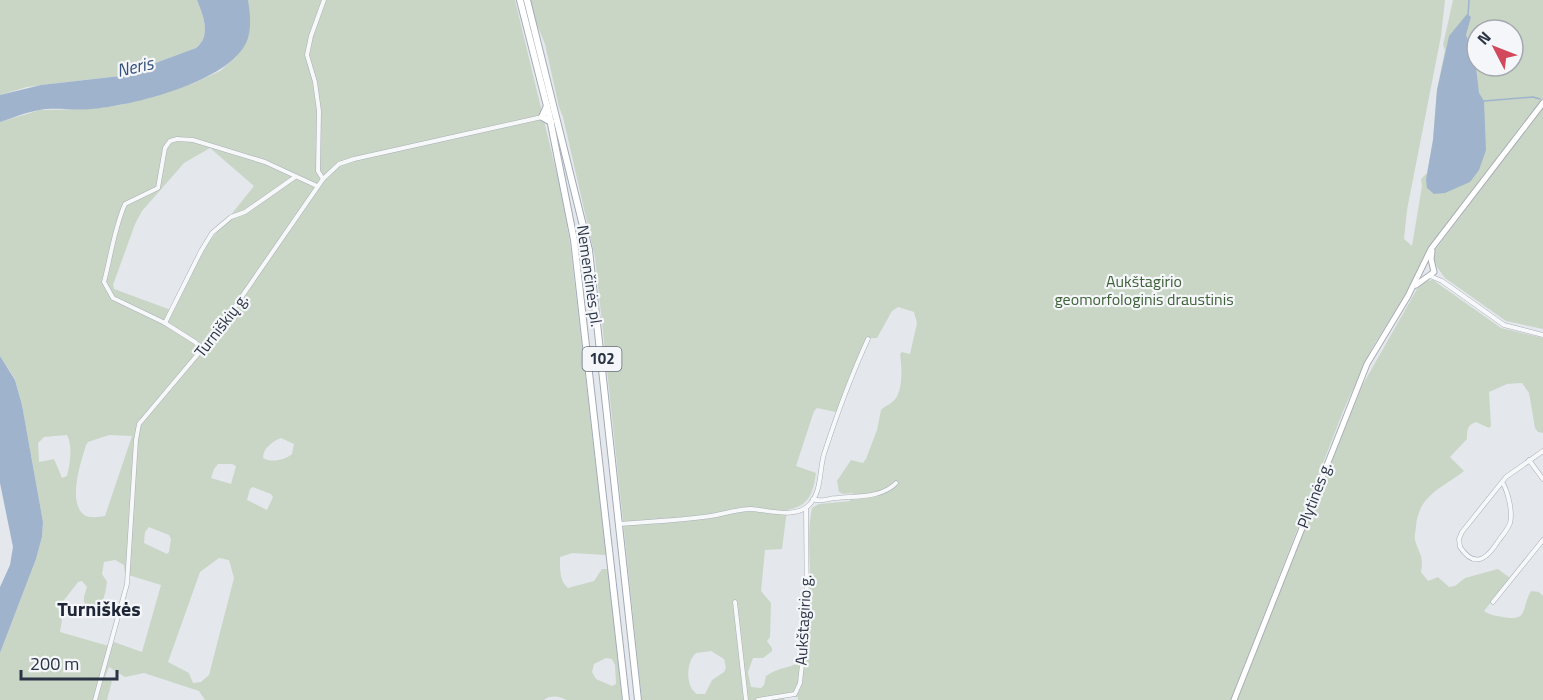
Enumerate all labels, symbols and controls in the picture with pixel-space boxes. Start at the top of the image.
north arrow [1465,18,1525,78]
text: N [1471,26,1496,50]
water label: Neris [114,49,157,84]
street label: Nemenčinės pl. [571,224,609,328]
park label: Aukštagirio geomorfologinis draustinis [1054,269,1234,311]
street label: Turniškių g. [188,288,254,362]
road number: 102 [582,347,622,371]
street label: Plytinės g. [1290,458,1338,532]
street label: Aukštagirio g. [789,574,817,666]
district label: Turniškės [57,593,141,624]
scale bar [21,643,117,681]
text: 200 m [30,650,79,677]

